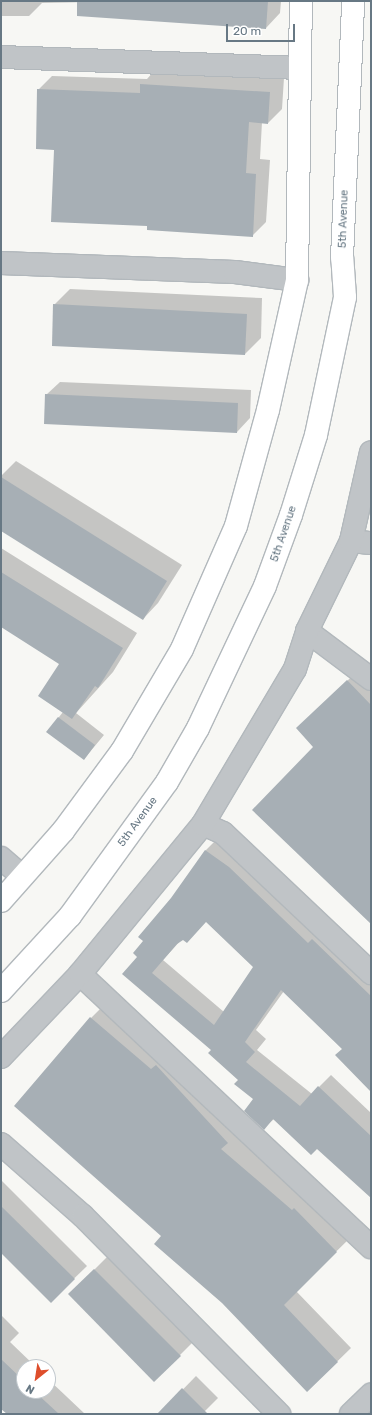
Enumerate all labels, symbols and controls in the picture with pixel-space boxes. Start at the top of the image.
scale bar [228,16,297,42]
text: 20 m [233,24,261,38]
street label: 5th Avenue [336,189,352,249]
street label: 5th Avenue [268,504,300,564]
street label: 5th Avenue [115,794,161,850]
north arrow [16,1359,56,1399]
text: N [24,1381,37,1397]

